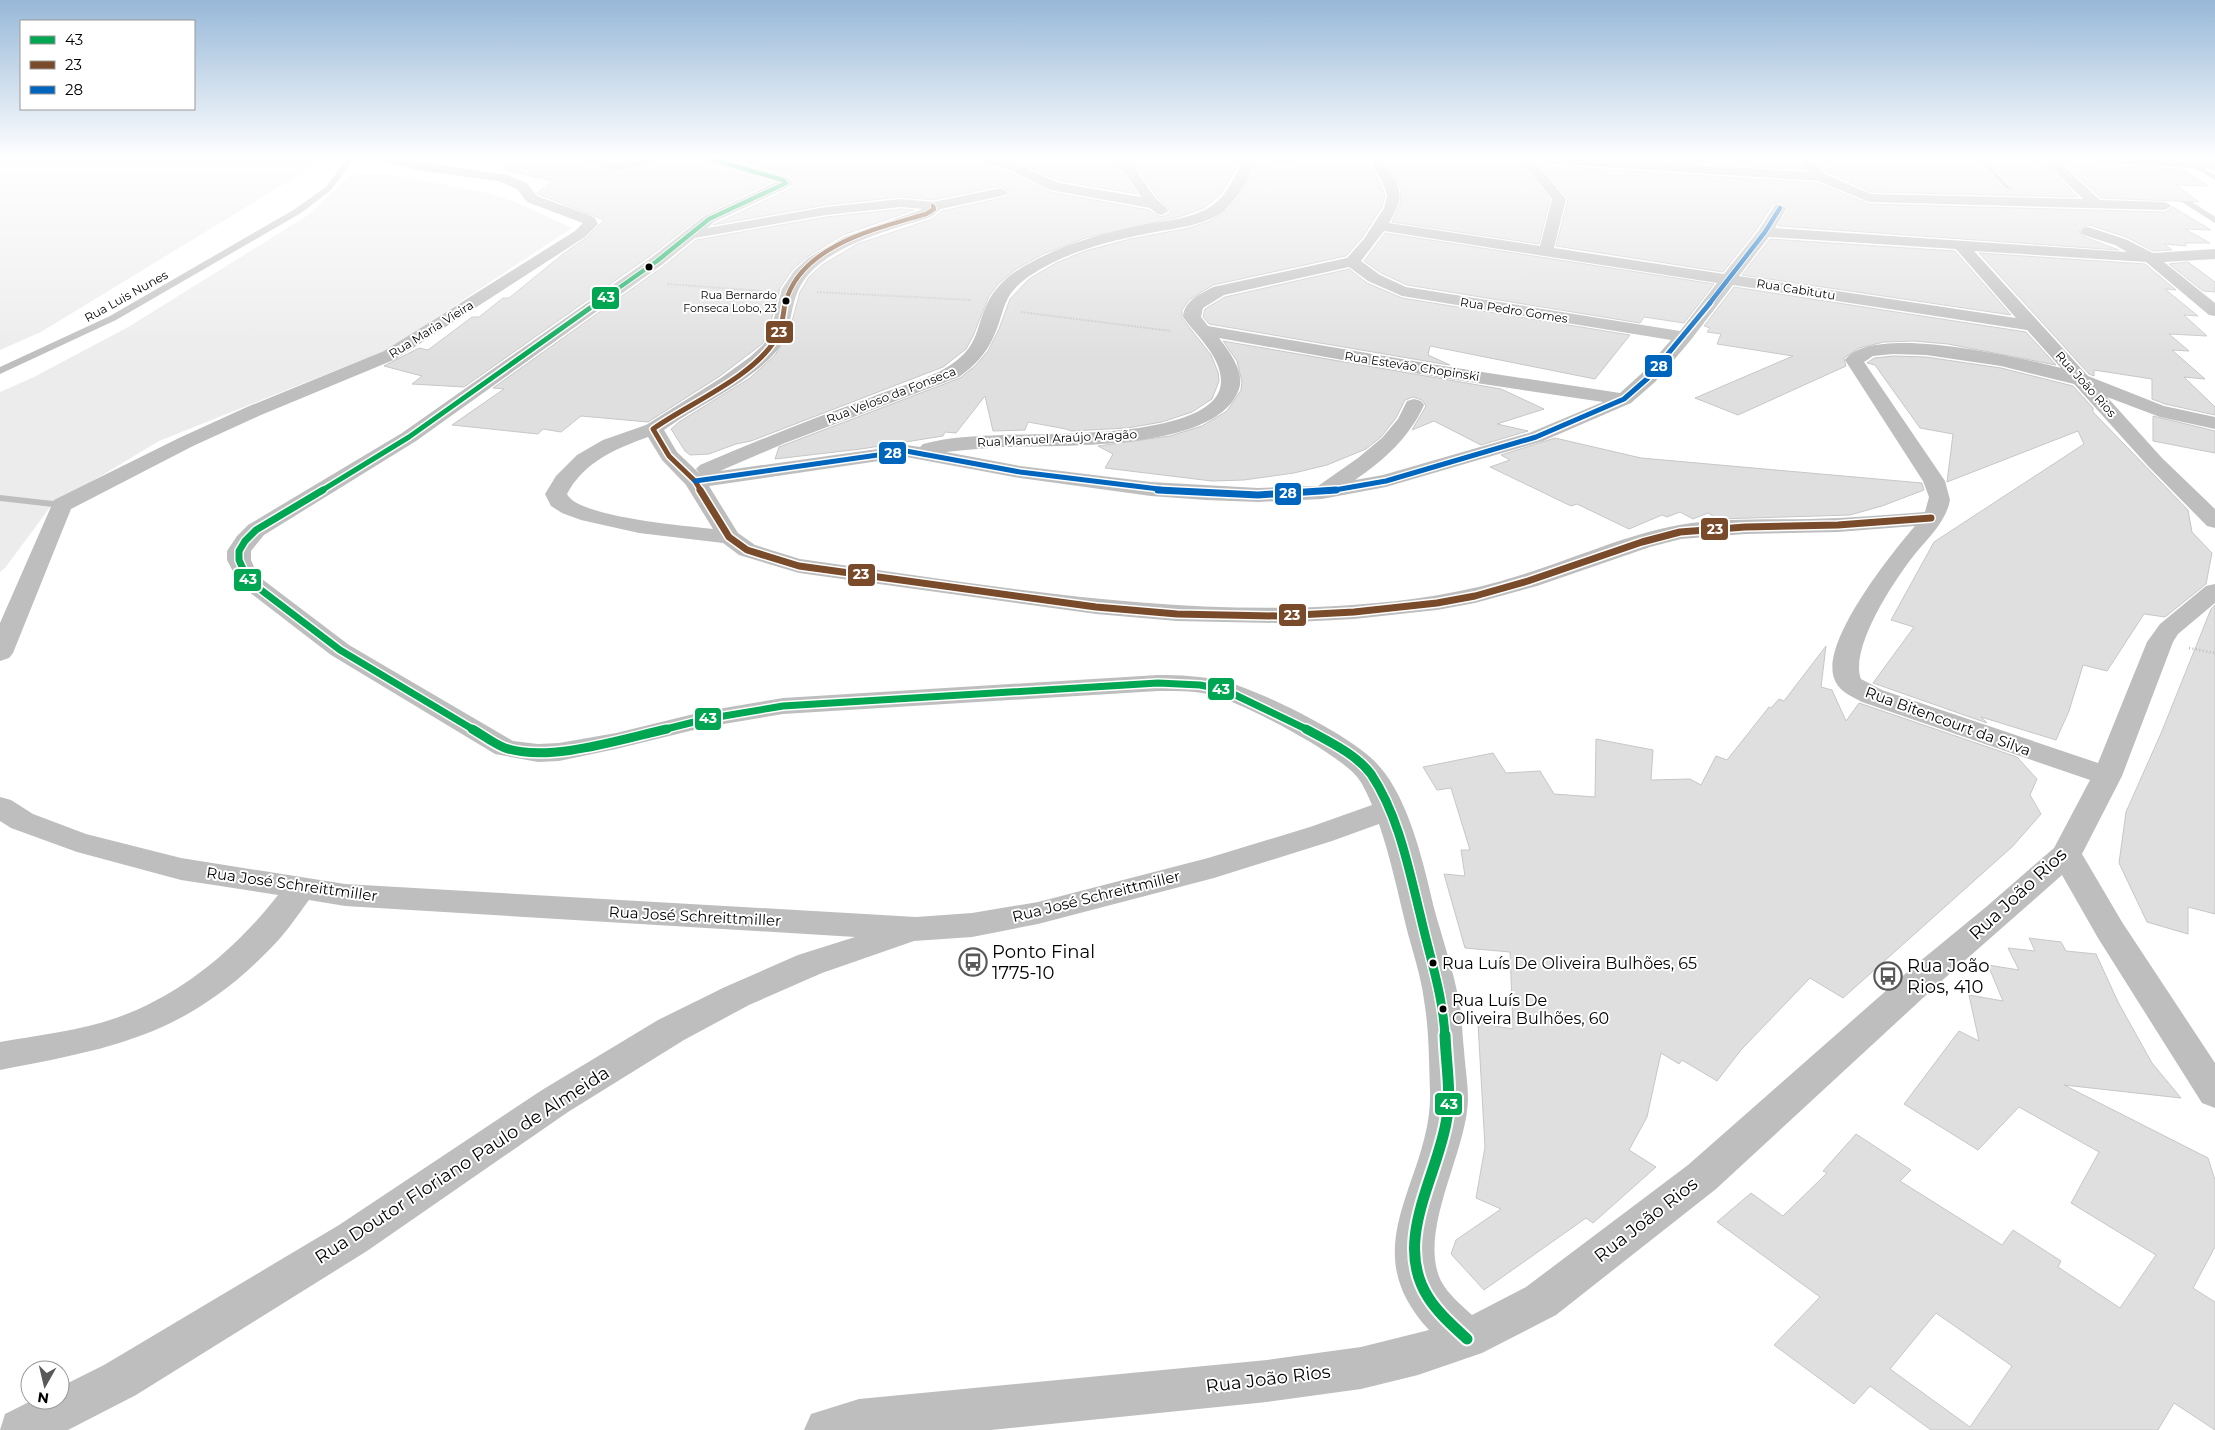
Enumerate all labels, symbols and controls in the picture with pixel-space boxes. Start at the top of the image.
legend [20,20,195,110]
text: 43 [65,30,83,49]
text: 23 [65,55,82,74]
text: 28 [65,80,83,99]
unlabelled marker [644,262,654,272]
street label: Rua Luis Nunes [82,267,171,325]
street label: Rua Cabitutu [1756,275,1836,303]
line badge: 43 [591,286,620,310]
text: 43 [597,288,615,306]
place label: Rua Bernardo Fonseca Lobo, 23 [683,288,777,315]
street label: Rua Pedro Gomes [1459,294,1569,326]
marker: Rua Bernardo Fonseca Lobo, 23 [781,296,791,306]
street label: Rua Maria Vieira [386,297,476,361]
line badge: 23 [765,320,794,344]
text: 23 [771,323,787,341]
street label: Rua Estevão Chopinski [1343,348,1481,384]
street label: Rua João Rios [2052,348,2120,420]
line badge: 28 [1644,354,1673,378]
text: 28 [1650,357,1668,375]
street label: Rua Veloso da Fonseca [824,363,958,427]
street label: Rua Manuel Araújo Aragão [977,426,1137,450]
line badge: 28 [878,441,907,465]
text: 28 [884,444,902,462]
line badge: 28 [1274,482,1302,506]
text: 28 [1279,484,1297,502]
line badge: 23 [1700,517,1729,541]
text: 23 [1707,520,1723,538]
line badge: 23 [847,563,876,587]
text: 23 [853,565,869,583]
line badge: 43 [233,568,262,592]
text: 43 [239,570,257,588]
line badge: 23 [1278,603,1307,627]
text: 23 [1284,606,1300,624]
line badge: 43 [1207,677,1235,701]
text: 43 [1212,680,1230,698]
street label: Rua Bitencourt da Silva [1863,682,2033,760]
line badge: 43 [694,707,722,731]
text: 43 [699,709,717,727]
street label: Rua João Rios [1965,843,2071,945]
street label: Rua José Schreittmiller [205,863,379,905]
street label: Rua José Schreittmiller [1010,866,1182,926]
street label: Rua José Schreittmiller [608,902,782,930]
place label: Ponto Final 1775-10 [992,941,1095,984]
bus stop icon: Ponto Final 1775-10 [958,947,988,977]
place label: Rua Luís De Oliveira Bulhões, 65 [1442,954,1697,973]
place label: Rua João Rios, 410 [1907,955,1990,998]
marker: Rua Luís De Oliveira Bulhões, 65 [1428,958,1438,968]
bus stop icon: Rua João Rios, 410 [1873,961,1903,991]
place label: Rua Luís De Oliveira Bulhões, 60 [1452,991,1609,1028]
marker: Rua Luís De Oliveira Bulhões, 60 [1438,1004,1448,1014]
street label: Rua Doutor Floriano Paulo de Almeida [311,1061,613,1269]
line badge: 43 [1434,1092,1463,1116]
text: 43 [1440,1095,1458,1113]
street label: Rua João Rios [1590,1173,1702,1267]
north arrow [20,1360,70,1410]
street label: Rua João Rios [1205,1360,1332,1398]
text: N [36,1388,50,1408]

